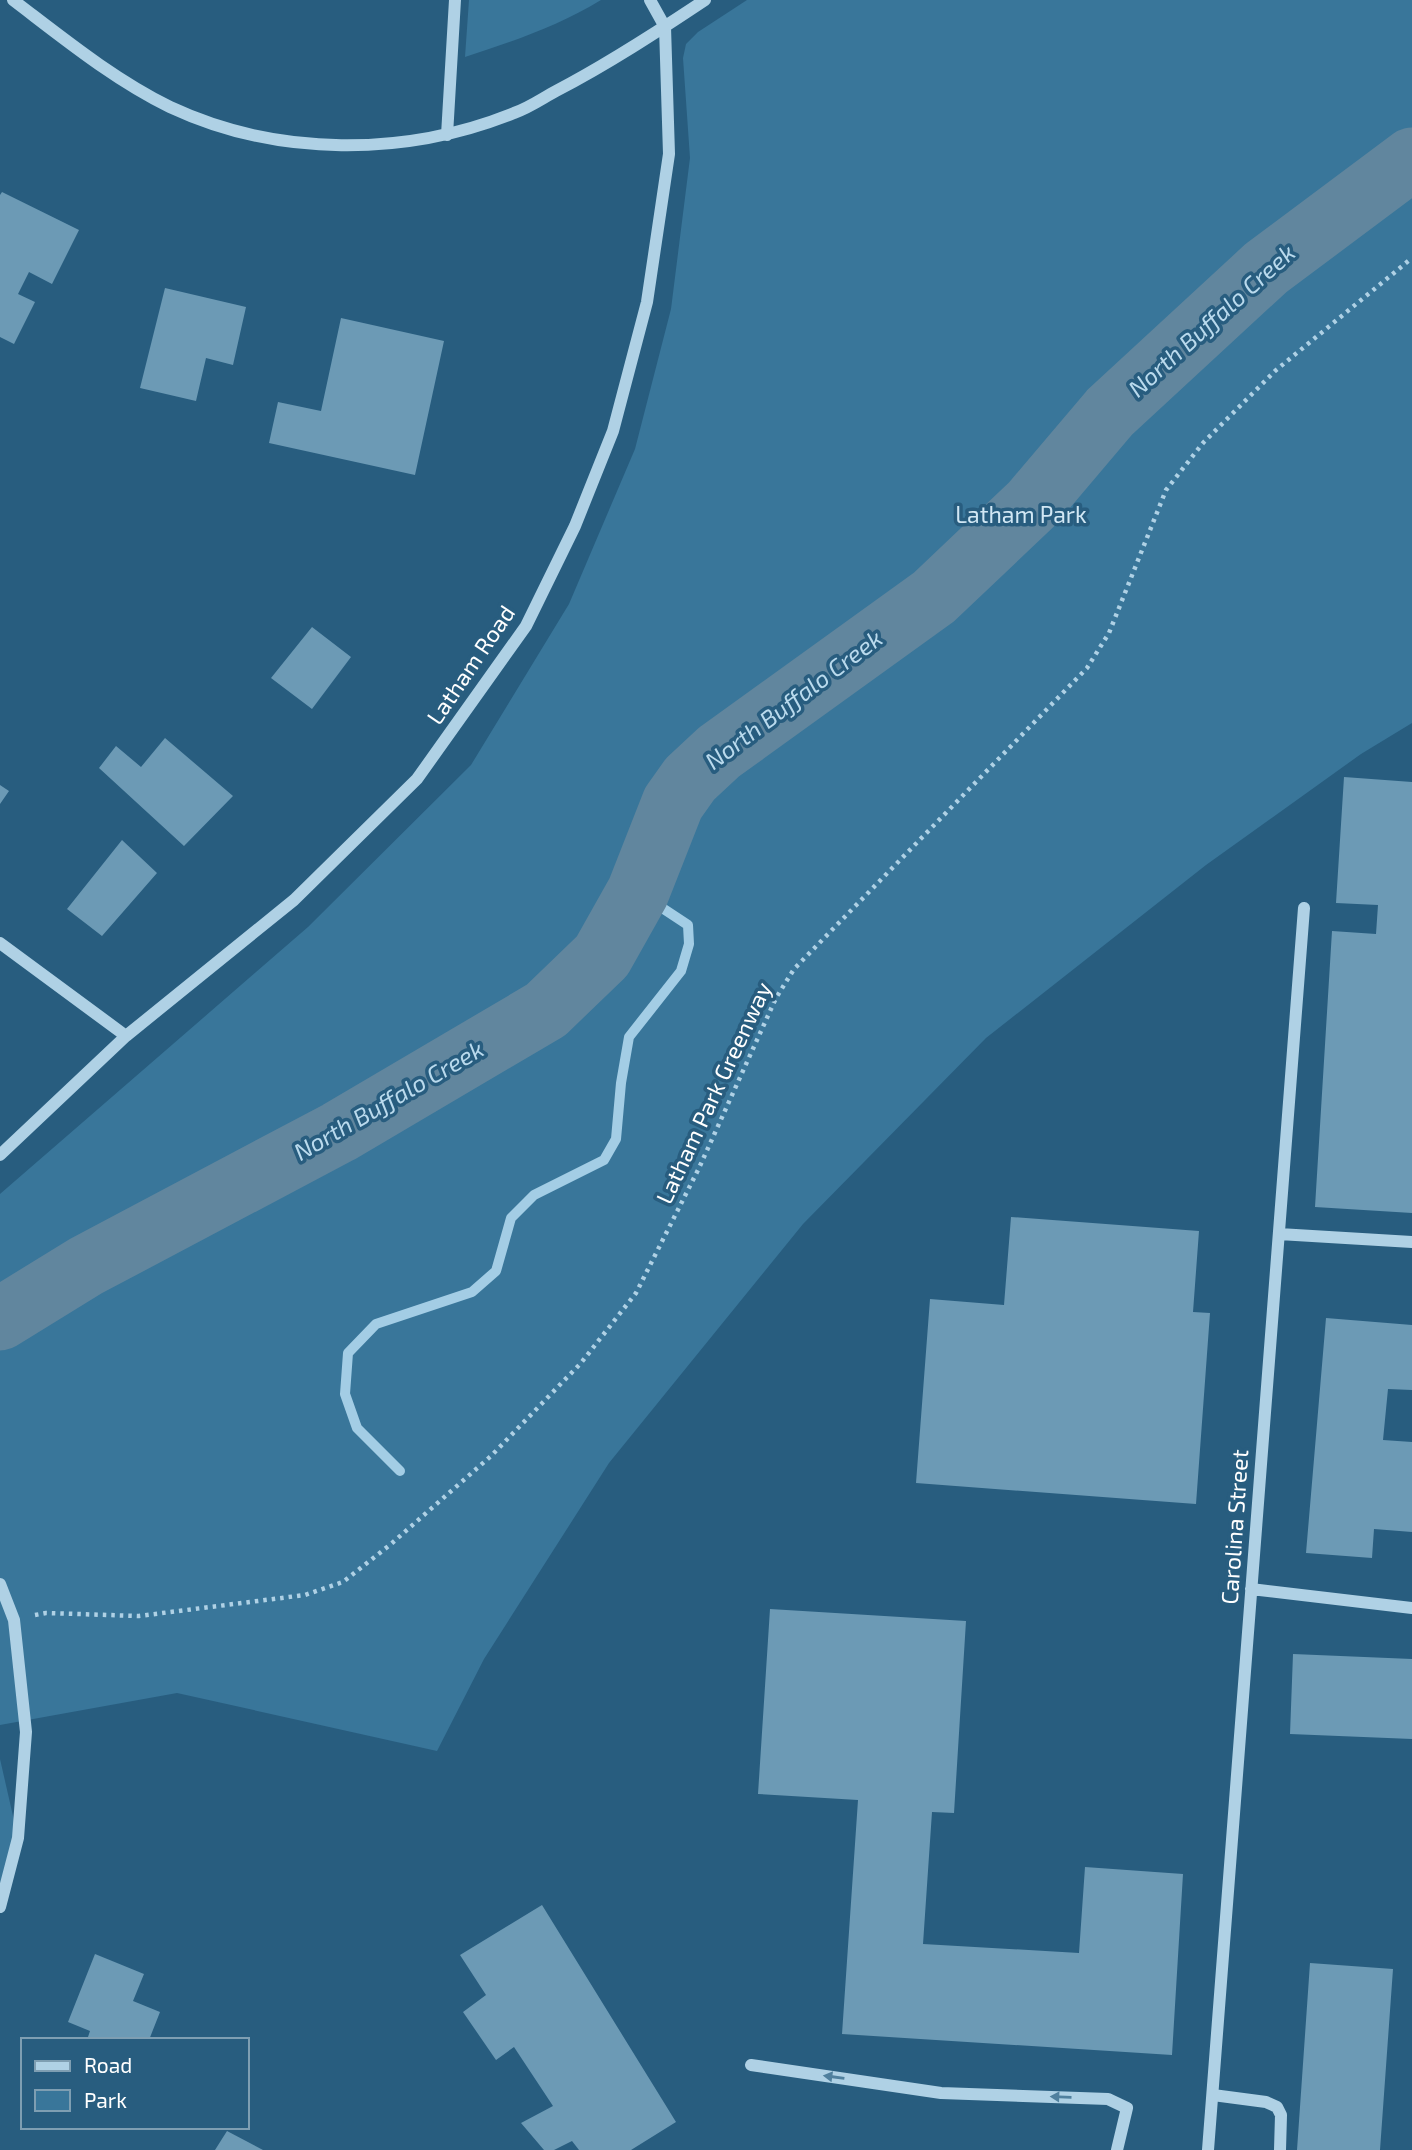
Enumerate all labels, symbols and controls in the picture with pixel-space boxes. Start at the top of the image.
water label: North Buffalo Creek [1122,237,1300,402]
park label: Latham Park [955,500,1087,528]
street label: Latham Road [420,600,520,729]
water label: North Buffalo Creek [699,623,887,775]
street label: Latham Park Greenway [649,977,777,1208]
water label: North Buffalo Creek [288,1034,488,1166]
street label: Carolina Street [1215,1448,1253,1605]
legend [21,2038,248,2129]
text: Road [84,2052,132,2077]
one-way arrow [823,2072,845,2083]
text: Park [84,2087,127,2112]
one-way arrow [1049,2092,1071,2103]

